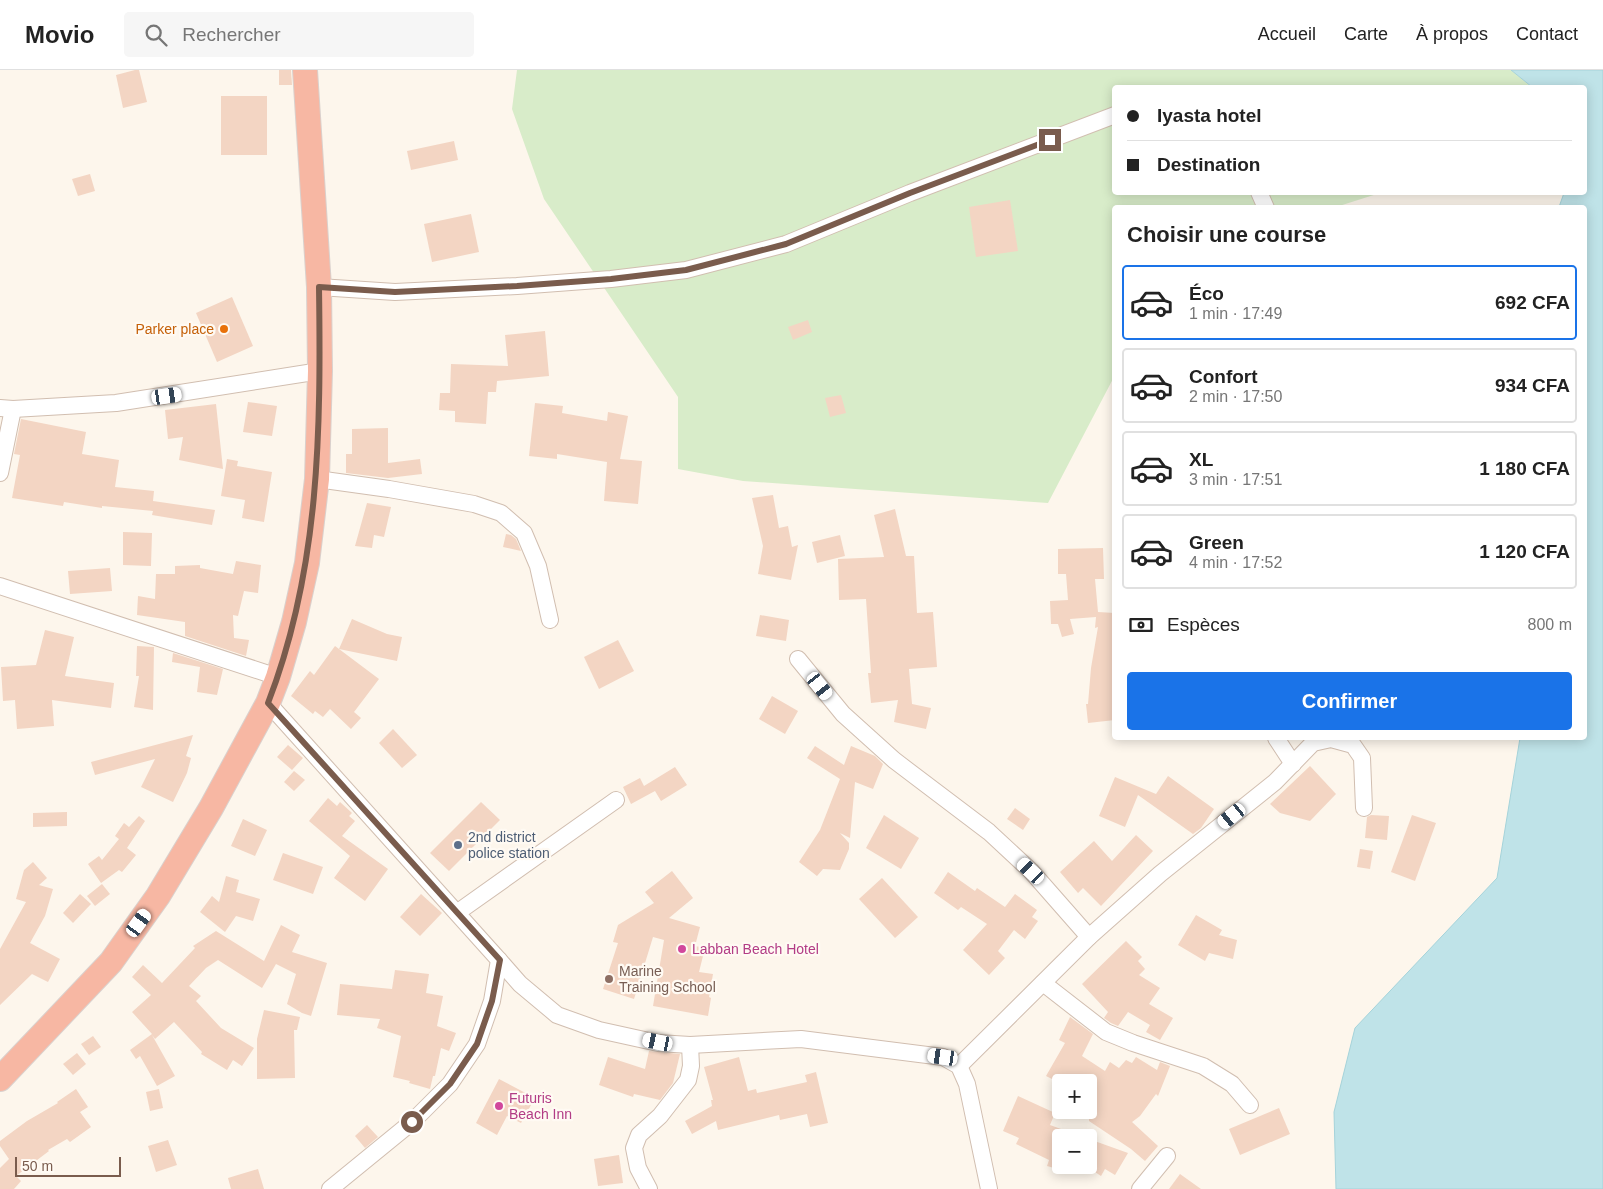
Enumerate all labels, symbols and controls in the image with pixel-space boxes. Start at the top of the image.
search box [124,12,474,57]
text: Movio [25,21,94,48]
icon: search [142,21,170,49]
text: Rechercher [182,24,281,45]
text: Accueil [1258,24,1316,44]
text: Carte [1344,24,1388,44]
text: À propos [1416,24,1488,44]
text: Contact [1516,24,1578,44]
text: Iyasta hotel [1157,105,1262,126]
route end [1039,129,1061,151]
text: Destination [1157,154,1260,175]
text: Choisir une course [1127,222,1326,247]
icon: car [1129,280,1174,325]
text: Éco [1189,283,1224,304]
text: 692 CFA [1495,292,1570,313]
text: 1 min · 17:49 [1189,305,1282,322]
place label: Parker place [135,321,214,337]
marker: Parker place [218,323,230,335]
icon: car [1129,363,1174,408]
text: Confort [1189,366,1258,387]
text: 934 CFA [1495,375,1570,396]
car [151,386,182,406]
text: 2 min · 17:50 [1189,388,1282,405]
icon: car [1129,446,1174,491]
text: XL [1189,449,1213,470]
text: 1 180 CFA [1479,458,1570,479]
text: 3 min · 17:51 [1189,471,1282,488]
icon: car [1129,529,1174,574]
text: Green [1189,532,1244,553]
text: 1 120 CFA [1479,541,1570,562]
text: 4 min · 17:52 [1189,554,1282,571]
icon: cash [1127,611,1155,639]
text: Espèces [1167,614,1240,635]
text: 800 m [1528,616,1572,633]
car [804,670,835,702]
button: Confirmer [1127,672,1572,730]
car [1215,801,1248,831]
place label: 2nd district police station [468,829,550,861]
marker: 2nd district police station [452,839,464,851]
car [1014,855,1047,887]
car [124,906,153,940]
place label: Labban Beach Hotel [692,941,819,957]
marker: Labban Beach Hotel [676,943,688,955]
place label: Marine Training School [619,963,716,995]
marker: Marine Training School [603,973,615,985]
car [641,1032,674,1052]
car [927,1047,958,1067]
map controls [1052,1074,1097,1174]
button: + [1052,1074,1097,1119]
place label: Futuris Beach Inn [509,1090,572,1122]
marker: Futuris Beach Inn [493,1100,505,1112]
route start [401,1111,423,1133]
button: − [1052,1129,1097,1174]
scale bar [15,1154,121,1177]
text: 50 m [22,1158,53,1174]

